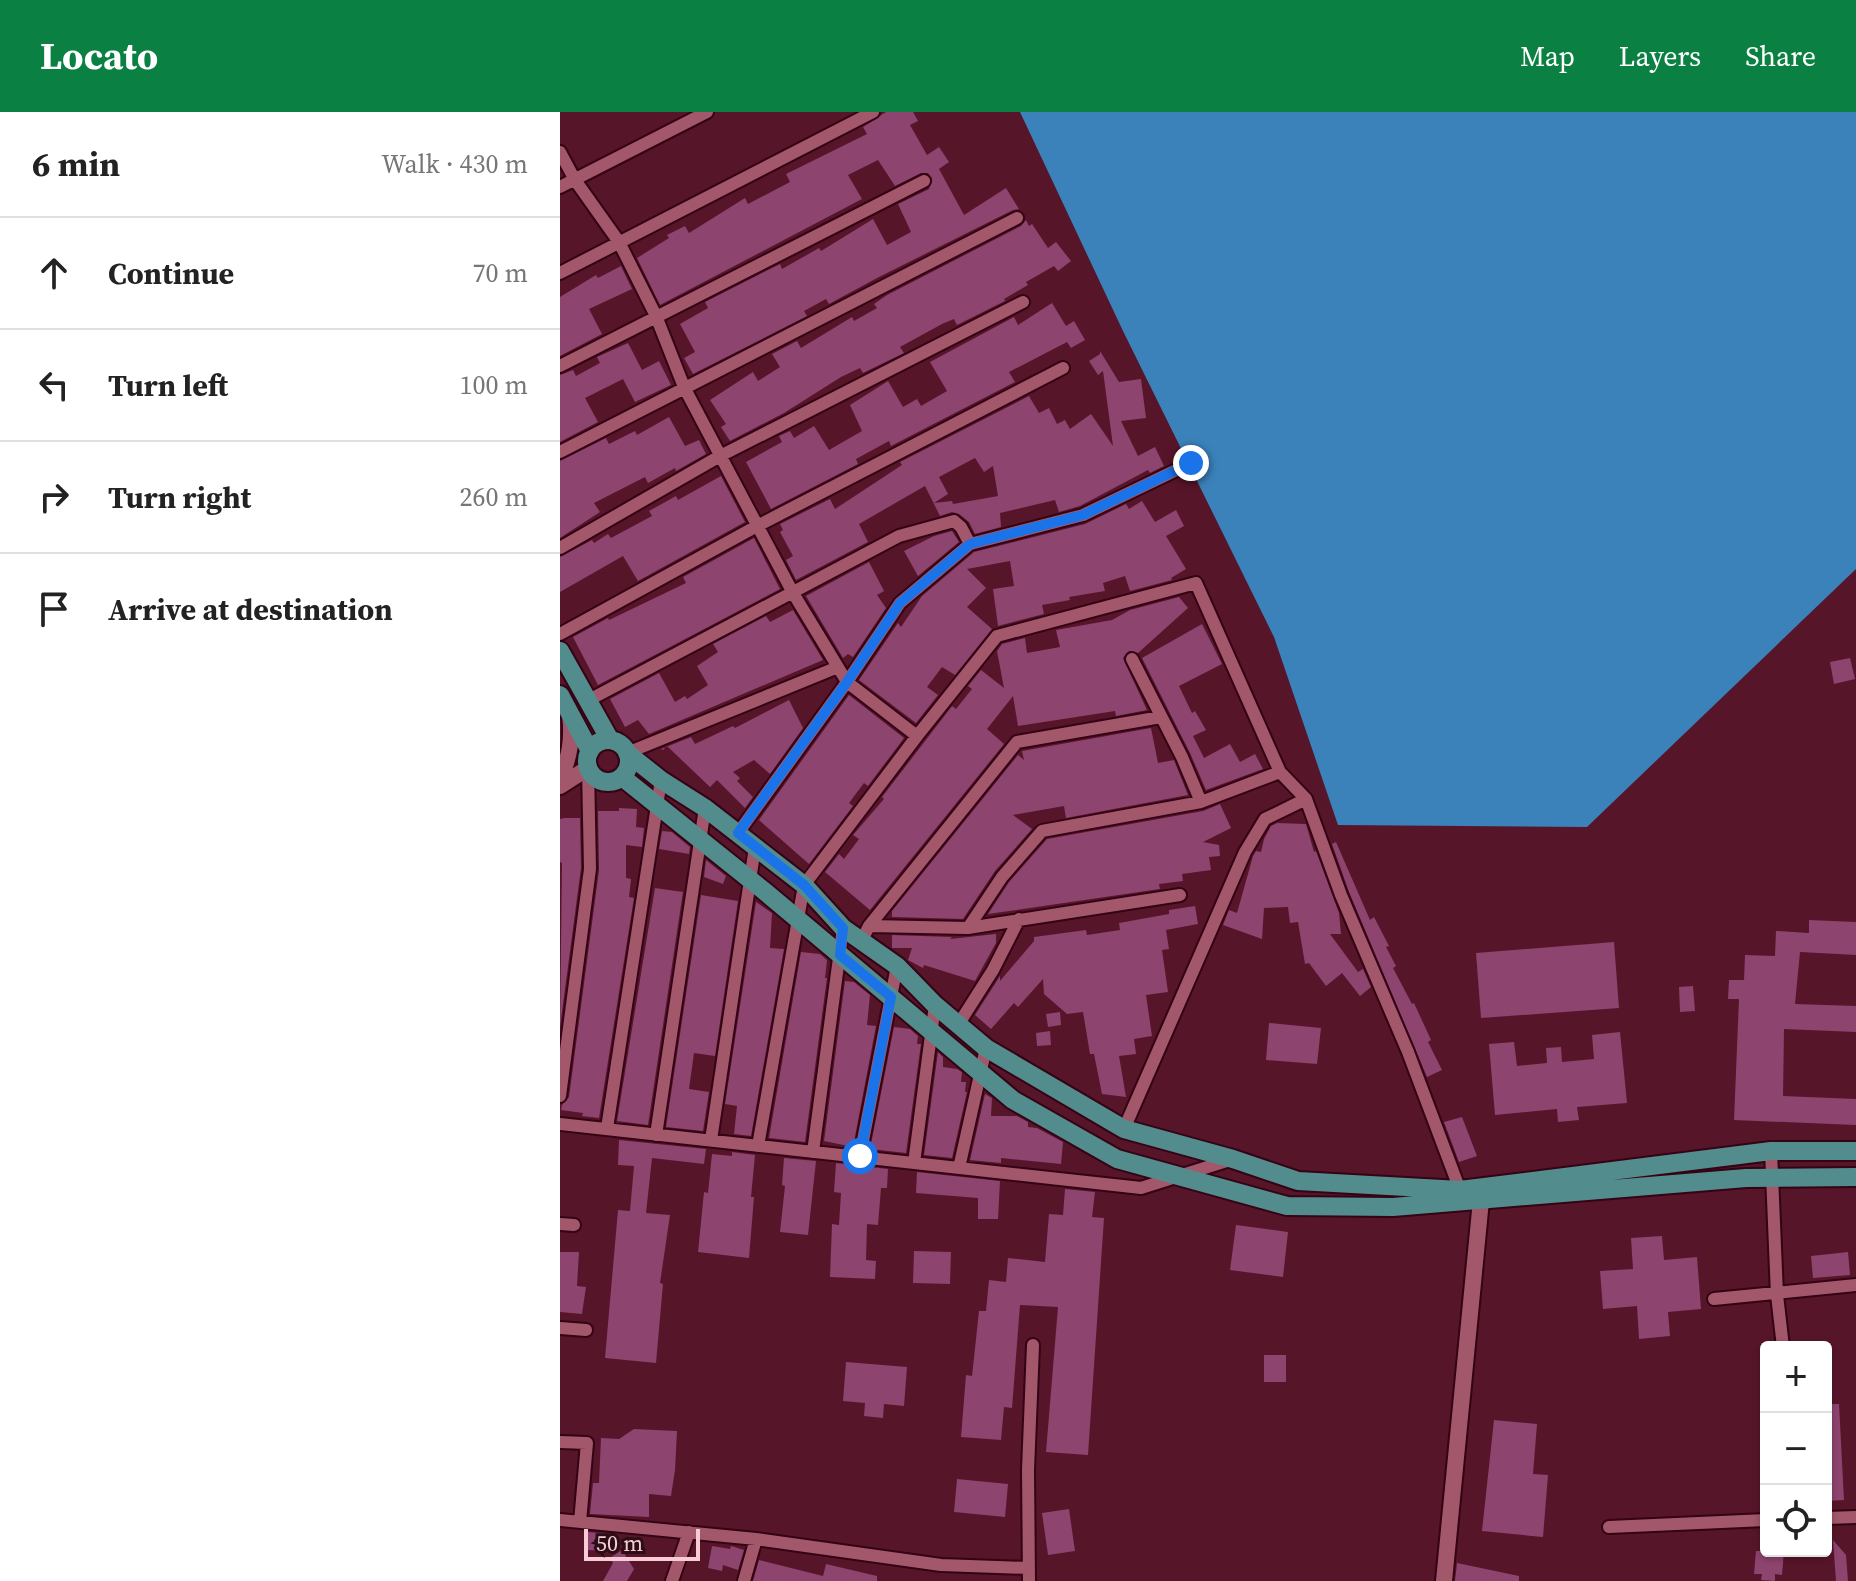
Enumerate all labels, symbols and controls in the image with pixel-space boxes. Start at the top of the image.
text: Locato [40,30,158,82]
text: Map [1520,37,1575,75]
text: Layers [1619,37,1701,75]
text: Share [1745,37,1816,75]
text: 6 min [32,141,120,187]
text: Walk · 430 m [381,146,528,182]
icon: ahead [32,251,76,295]
text: Continue [108,253,234,294]
text: 70 m [473,255,528,291]
icon: left [32,363,76,407]
text: Turn left [108,365,228,406]
text: 100 m [460,367,528,403]
route end [1173,445,1209,481]
icon: right [32,475,76,519]
text: Turn right [108,477,251,518]
text: 260 m [460,479,528,515]
icon: arrive [32,587,76,631]
text: Arrive at destination [108,589,393,630]
route start [842,1138,878,1174]
map controls [1760,1341,1832,1557]
button: + [1760,1341,1832,1413]
button: − [1760,1413,1832,1485]
button: locate [1760,1485,1832,1557]
scale bar [584,1525,700,1561]
text: 50 m [596,1528,643,1558]

